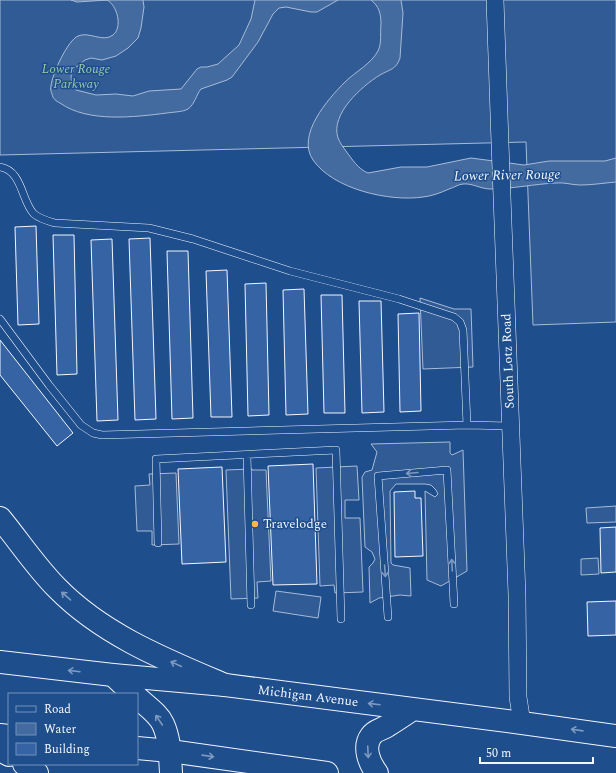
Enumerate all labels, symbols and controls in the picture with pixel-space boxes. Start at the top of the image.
park label: Lower Rouge Parkway [42,59,110,94]
water label: Lower River Rouge [453,164,561,186]
street label: South Lotz Road [496,313,520,409]
one-way arrow [406,469,419,477]
place label: Travelodge [263,514,327,534]
marker: Travelodge [250,519,260,529]
one-way arrow [448,559,455,572]
one-way arrow [381,564,388,577]
one-way arrow [61,591,71,601]
one-way arrow [170,660,182,667]
one-way arrow [68,667,81,675]
street label: Michigan Avenue [256,680,360,712]
legend [8,693,138,765]
text: Road [44,700,71,719]
one-way arrow [368,700,381,708]
one-way arrow [155,715,164,726]
text: Water [44,720,76,739]
one-way arrow [571,726,584,734]
scale bar [480,739,593,765]
text: Building [44,740,90,759]
text: 50 m [486,744,511,763]
one-way arrow [365,745,372,758]
one-way arrow [202,752,215,760]

